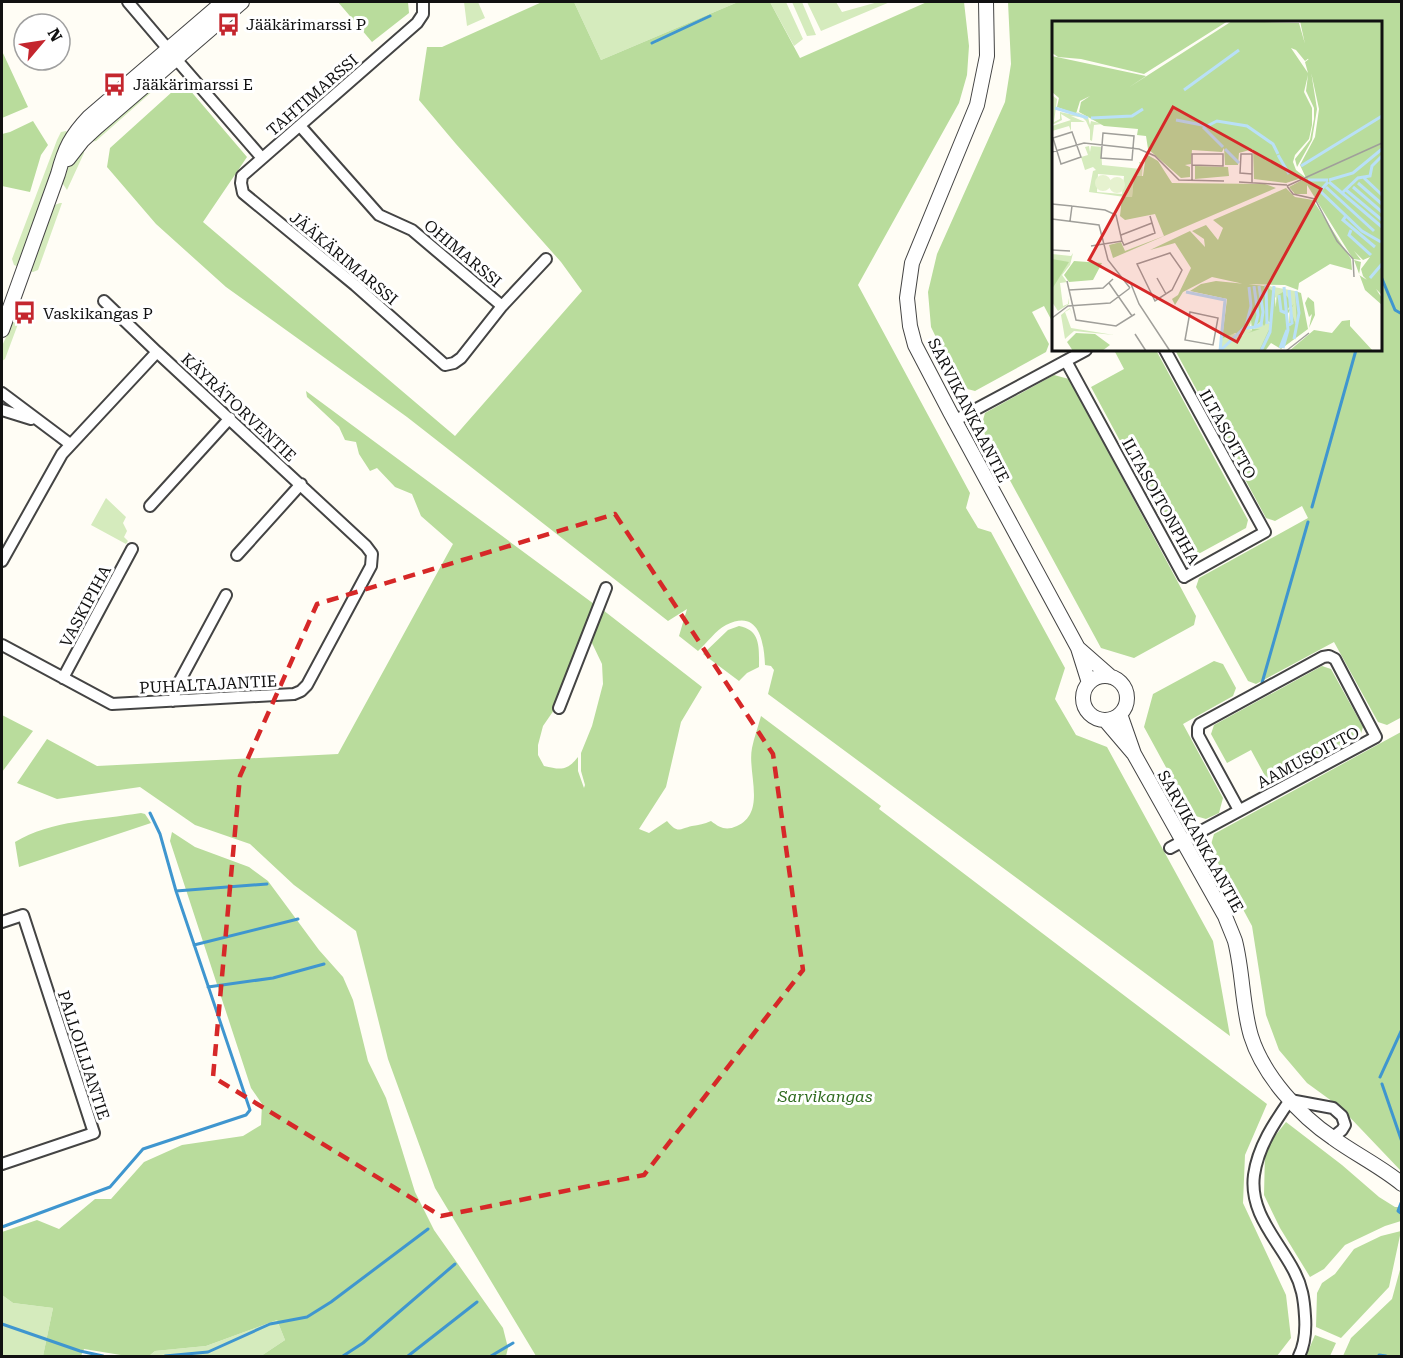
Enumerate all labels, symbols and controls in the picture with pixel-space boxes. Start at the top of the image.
bus stop icon: Jääkärimarssi P [215,11,241,37]
north arrow [12,12,72,72]
place label: Jääkärimarssi P [246,15,366,34]
inset map [1052,21,1382,351]
text: N [43,25,66,45]
street label: TAHTIMARSSI [263,51,362,140]
bus stop icon: Jääkärimarssi E [102,71,128,97]
place label: Jääkärimarssi E [133,75,253,94]
street label: JÄÄKÄRIMARSSI [286,208,401,309]
street label: OHIMARSSI [420,215,505,291]
bus stop icon: Vaskikangas P [12,300,38,326]
place label: Vaskikangas P [43,304,153,323]
street label: SARVIKANKAANTIE [924,335,1013,486]
street label: KÄYRÄTORVENTIE [177,349,300,466]
street label: ILTASOITTO [1195,386,1260,482]
street label: ILTASOITONPIHA [1118,435,1204,569]
street label: VASKIPIHA [56,561,115,650]
street label: PUHALTAJANTIE [139,671,277,698]
street label: AAMUSOITTO [1254,722,1363,792]
street label: SARVIKANKAANTIE [1154,767,1248,916]
street label: PALLOILIJANTIE [54,988,113,1122]
park label: Sarvikangas [777,1087,872,1106]

